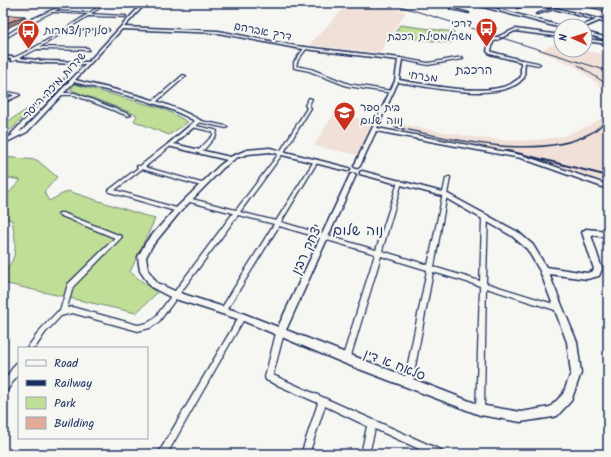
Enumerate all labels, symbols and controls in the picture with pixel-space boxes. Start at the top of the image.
place label: דרכי משה/מסילת רכבת [386,15,472,46]
bus stop icon: דרכי משה/מסילת רכבת [474,16,500,49]
bus stop icon: סלניקין/צמרות [15,17,41,50]
street label: דרך אברהם [232,18,293,46]
north arrow [553,18,593,58]
place label: סלניקין/צמרות [43,22,108,40]
text: N [555,34,573,41]
street label: שדרות מיכה רייסר [19,48,91,123]
district label: הרכבת [455,61,492,80]
street label: מזרחי [407,66,439,88]
place label: בית ספר נווה שלום [360,99,403,130]
school or university icon: בית ספר נווה שלום [332,100,358,133]
district label: נוה שלום [333,220,383,242]
street label: יצחק רבין [286,221,328,279]
street label: סלאח א דין [361,344,428,387]
legend [18,347,148,439]
text: Road [54,354,79,373]
text: Railway [54,374,92,393]
text: Park [54,394,76,413]
text: Building [54,414,94,433]

